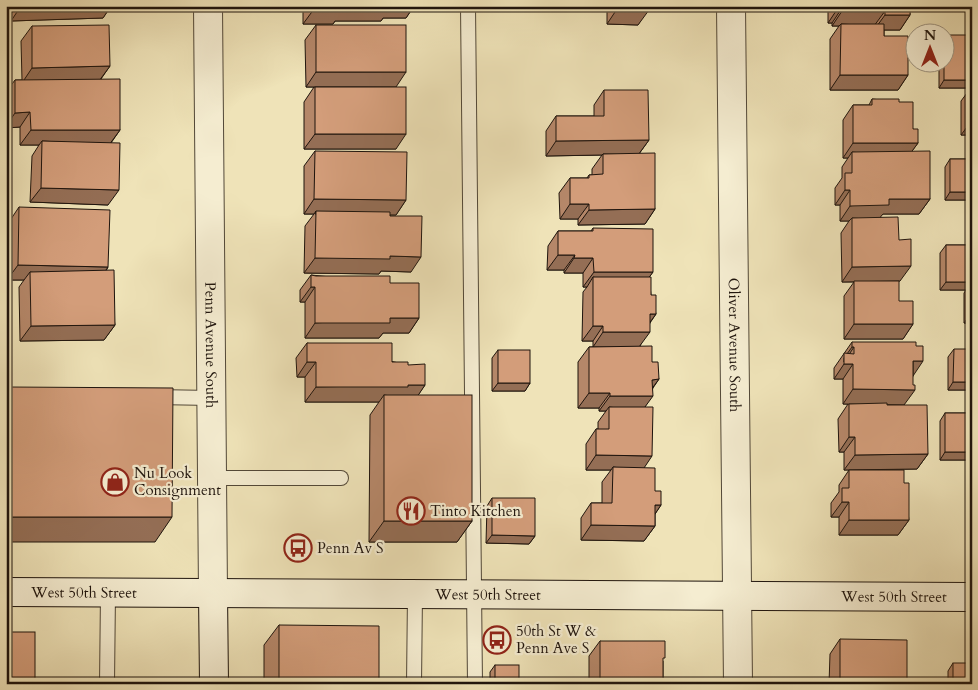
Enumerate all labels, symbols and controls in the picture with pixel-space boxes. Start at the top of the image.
north arrow [906,22,956,72]
text: N [924,26,936,45]
street label: Oliver Avenue South [724,278,745,413]
street label: Penn Avenue South [200,282,221,409]
place label: Nu Look Consignment [134,463,221,500]
shop icon: Nu Look Consignment [100,467,130,497]
restaurant icon: Tinto Kitchen [396,496,426,526]
place label: Tinto Kitchen [430,501,522,521]
bus stop icon: Penn Av S [283,533,313,563]
place label: Penn Av S [317,538,384,558]
street label: West 50th Street [30,582,137,603]
street label: West 50th Street [434,584,541,605]
street label: West 50th Street [840,586,947,607]
place label: 50th St W & Penn Ave S [516,621,596,658]
bus stop icon: 50th St W & Penn Ave S [482,625,512,655]

